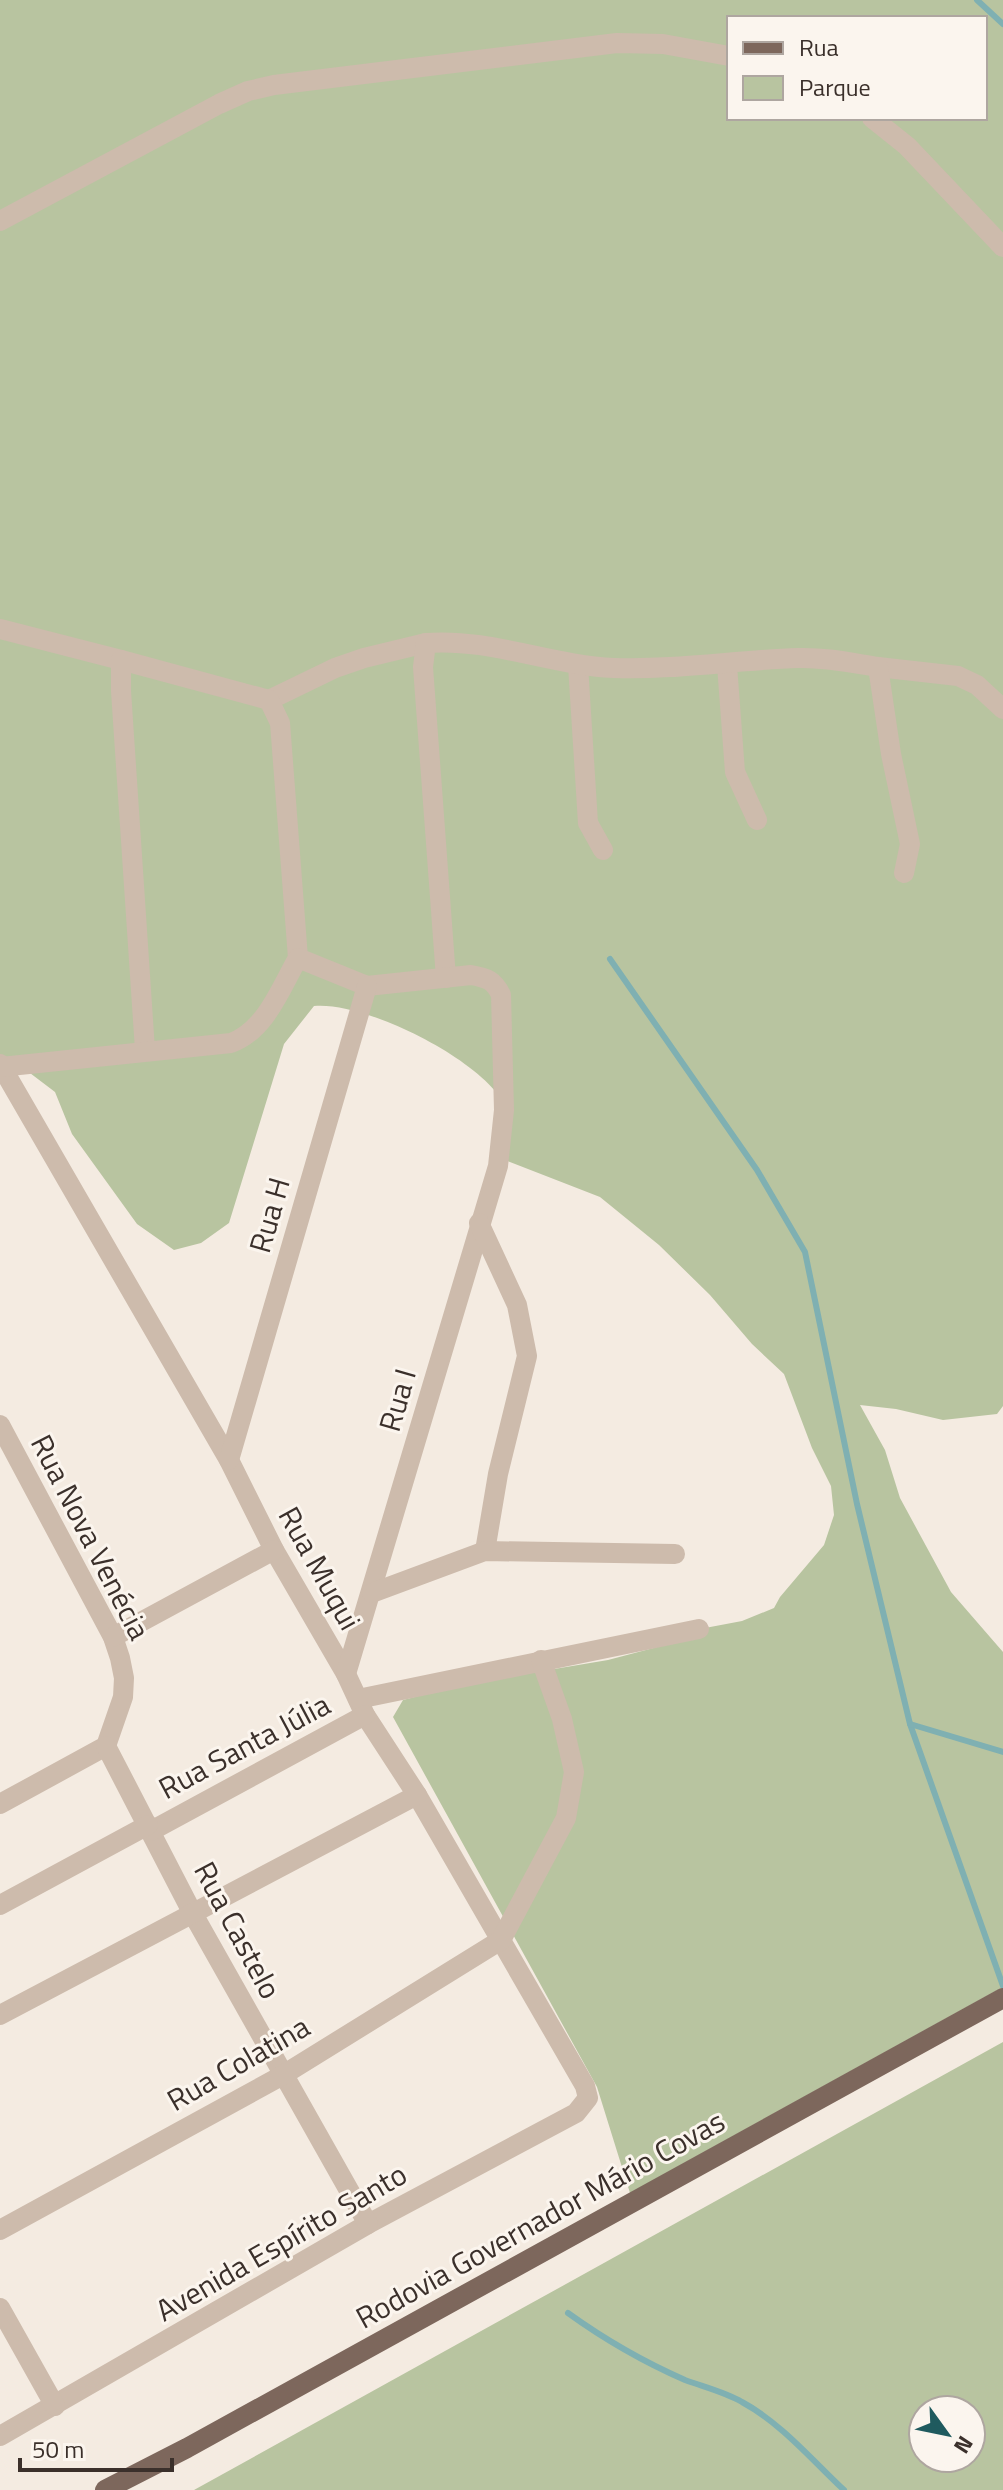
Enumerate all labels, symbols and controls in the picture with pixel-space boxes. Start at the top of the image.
legend [727,16,987,120]
text: Rua [799,29,838,65]
text: Parque [799,69,871,105]
street label: Rua H [236,1172,302,1258]
street label: Rua I [366,1363,428,1437]
street label: Rua Nova Venécia [19,1426,163,1648]
street label: Rua Muqui [267,1498,373,1638]
street label: Rua Santa Júlia [150,1681,338,1811]
street label: Rua Castelo [183,1853,293,2007]
street label: Rua Colatina [158,2004,318,2122]
street label: Rodovia Governador Mário Covas [347,2098,733,2340]
street label: Avenida Espírito Santo [147,2151,415,2333]
north arrow [907,2394,987,2474]
scale bar [20,2422,172,2472]
text: N [945,2429,982,2461]
text: 50 m [32,2431,84,2467]

